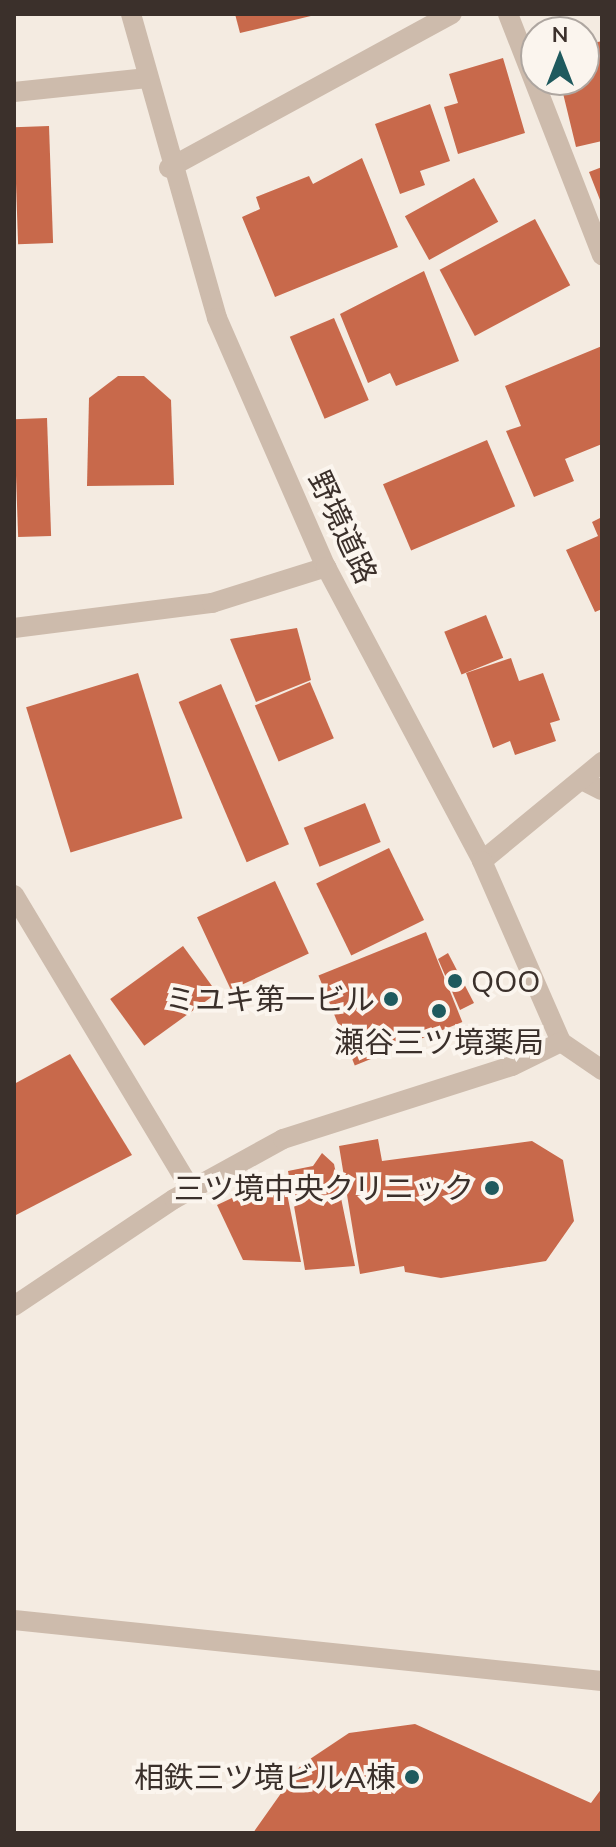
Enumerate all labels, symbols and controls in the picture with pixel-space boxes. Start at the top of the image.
north arrow [520,16,600,96]
text: N [552,20,568,48]
street label: 野境道路 [301,465,385,589]
place label: QOO [471,963,540,999]
marker: QOO [446,972,464,990]
place label: ミユキ第一ビル [165,981,375,1017]
marker: ミユキ第一ビル [382,990,400,1008]
marker: 瀬谷三ツ境薬局 [430,1002,448,1020]
place label: 瀬谷三ツ境薬局 [334,1024,544,1060]
place label: 三ツ境中央クリニック [174,1170,474,1206]
marker: 三ツ境中央クリニック [481,1177,503,1199]
place label: 相鉄三ツ境ビルA棟 [134,1759,396,1795]
marker: 相鉄三ツ境ビルA棟 [403,1768,421,1786]

